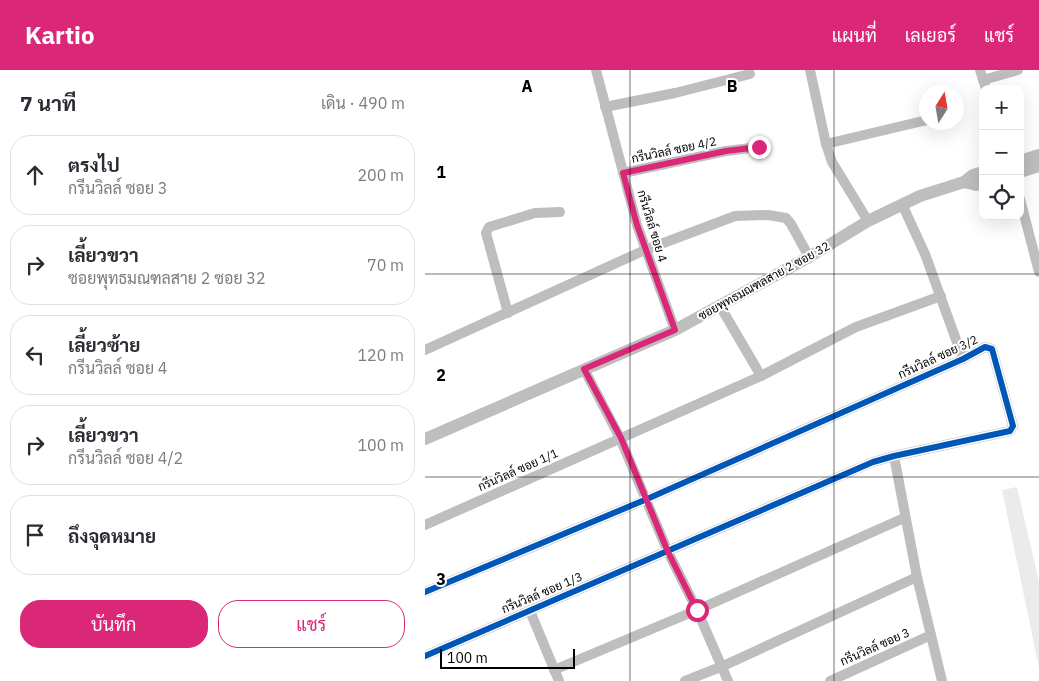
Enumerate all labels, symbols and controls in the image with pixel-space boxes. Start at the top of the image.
text: Kartio [25,19,95,51]
text: แผนที่ [832,24,877,47]
text: เลเยอร์ [905,24,956,47]
text: แชร์ [984,24,1014,47]
text: A [522,76,533,96]
text: B [727,76,738,96]
north arrow [919,85,964,130]
map controls [979,85,1024,220]
button: + [979,85,1024,130]
text: 7 นาที [20,89,76,117]
text: เดิน · 490 m [321,93,405,113]
button: − [979,130,1024,175]
street label: กรีนวิลล์ ซอย 4/2 [630,133,718,166]
route end [748,136,771,159]
text: ตรงไป [68,153,120,177]
icon: ahead [21,161,49,189]
text: 1 [436,162,446,182]
text: 200 m [357,165,404,185]
button: locate [979,175,1024,220]
text: กรีนวิลล์ ซอย 3 [68,178,167,198]
street label: กรีนวิลล์ ซอย 4 [634,188,671,264]
street label: ซอยพุทธมณฑลสาย 2 ซอย 32 [695,238,833,325]
text: เลี้ยวขวา [68,243,139,267]
icon: right [21,251,49,279]
text: 70 m [367,255,404,275]
text: ซอยพุทธมณฑลสาย 2 ซอย 32 [68,268,266,288]
street label: กรีนวิลล์ ซอย 3/2 [895,331,980,382]
text: เลี้ยวซ้าย [68,333,140,357]
icon: left [21,341,49,369]
text: 120 m [357,345,404,365]
text: กรีนวิลล์ ซอย 4 [68,358,167,378]
text: 2 [436,365,446,385]
text: เลี้ยวขวา [68,423,139,447]
icon: right [21,431,49,459]
text: 100 m [357,435,404,455]
street label: กรีนวิลล์ ซอย 1/1 [475,445,560,494]
text: กรีนวิลล์ ซอย 4/2 [68,448,183,468]
icon: arrive [21,521,49,549]
text: ถึงจุดหมาย [68,524,156,548]
text: 3 [436,569,446,589]
street label: กรีนวิลล์ ซอย 1/3 [499,569,584,616]
route start [686,599,709,622]
button: บันทึก [20,600,208,648]
button: แชร์ [218,600,405,648]
street label: กรีนวิลล์ ซอย 3 [838,625,912,669]
scale bar [440,646,575,669]
text: 100 m [447,649,488,667]

